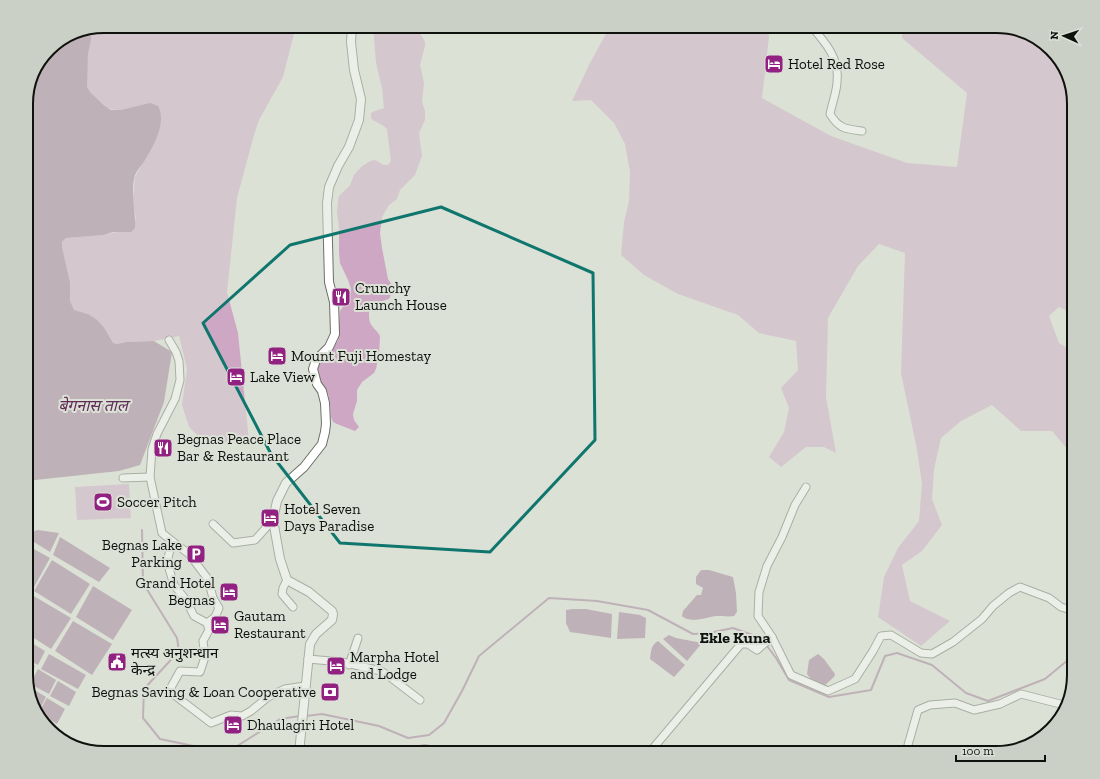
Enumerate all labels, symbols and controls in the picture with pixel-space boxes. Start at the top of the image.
north arrow [1044,16,1084,56]
text: N [1048,30,1061,40]
hotel icon: Hotel Red Rose [763,53,785,75]
place label: Hotel Red Rose [788,55,885,73]
place label: Crunchy Launch House [355,279,447,314]
restaurant icon: Crunchy Launch House [330,286,352,308]
hotel icon: Mount Fuji Homestay [266,345,288,367]
place label: Mount Fuji Homestay [291,347,431,365]
hotel icon: Lake View [225,366,247,388]
place label: Lake View [250,368,315,386]
water label: बेगनास ताल [58,396,131,415]
place label: Begnas Peace Place Bar & Restaurant [177,430,301,465]
restaurant icon: Begnas Peace Place Bar & Restaurant [152,437,174,459]
sports icon: Soccer Pitch [92,491,114,513]
place label: Soccer Pitch [117,493,197,511]
place label: Hotel Seven Days Paradise [284,500,374,535]
hotel icon: Hotel Seven Days Paradise [259,507,281,529]
place label: Begnas Lake Parking [102,536,182,571]
parking icon: Begnas Lake Parking [185,543,207,565]
place label: Grand Hotel Begnas [136,574,215,609]
hotel icon: Grand Hotel Begnas [218,581,240,603]
place label: Gautam Restaurant [234,607,306,642]
hotel icon: Gautam Restaurant [209,614,231,636]
district label: Ekle Kuna [699,628,771,647]
place label: मत्स्य अनुशन्धान केन्द्र [131,644,219,679]
place label: Marpha Hotel and Lodge [350,648,439,683]
public building icon: मत्स्य अनुशन्धान केन्द्र [106,651,128,673]
hotel icon: Marpha Hotel and Lodge [325,655,347,677]
bank icon: Begnas Saving & Loan Cooperative [319,681,341,703]
place label: Begnas Saving & Loan Cooperative [91,683,316,701]
hotel icon: Dhaulagiri Hotel [222,714,244,736]
place label: Dhaulagiri Hotel [247,716,354,734]
scale bar [956,737,1045,763]
text: 100 m [962,744,994,758]

